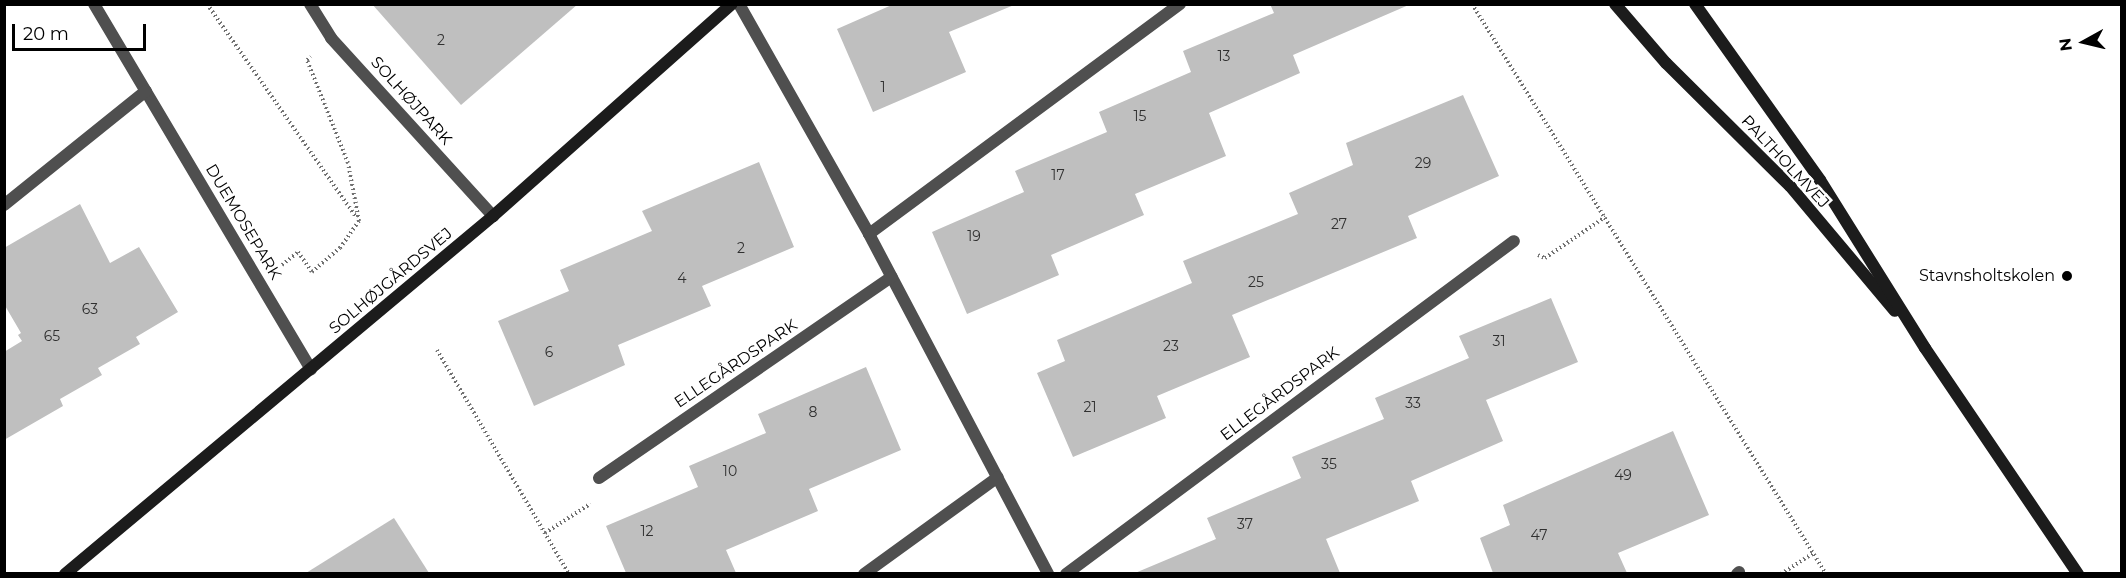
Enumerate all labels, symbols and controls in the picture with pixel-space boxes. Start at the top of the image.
scale bar [15,12,148,50]
north arrow [2054,12,2114,72]
text: 20 m [23,23,69,45]
house number: 2 [437,32,445,48]
text: N [2055,37,2076,52]
house number: 13 [1218,48,1230,64]
street label: SOLHØJPARK [366,53,456,149]
house number: 1 [880,79,886,95]
house number: 15 [1134,108,1146,124]
street label: PALTHOLMVEJ [1737,112,1833,212]
house number: 29 [1415,155,1431,171]
street label: DUEMOSEPARK [201,161,285,283]
house number: 17 [1051,167,1065,183]
house number: 27 [1331,216,1347,232]
street label: SOLHØJGÅRDSVEJ [325,224,457,338]
house number: 19 [967,228,981,244]
house number: 2 [737,240,745,256]
place label: Stavnsholtskolen [1919,266,2055,286]
marker: Stavnsholtskolen [2060,269,2074,283]
house number: 4 [677,270,687,286]
house number: 25 [1248,274,1264,290]
house number: 63 [82,301,98,317]
street label: ELLEGÅRDSPARK [671,316,801,412]
house number: 65 [44,328,60,344]
house number: 31 [1493,333,1505,349]
house number: 23 [1163,338,1179,354]
street label: ELLEGÅRDSPARK [1217,343,1343,445]
house number: 6 [545,344,553,360]
house number: 33 [1405,395,1421,411]
house number: 21 [1083,399,1097,415]
house number: 8 [809,404,817,420]
house number: 35 [1321,456,1337,472]
house number: 10 [723,463,737,479]
house number: 49 [1614,467,1632,483]
house number: 37 [1237,516,1253,532]
house number: 12 [640,523,654,539]
house number: 47 [1531,527,1547,543]

